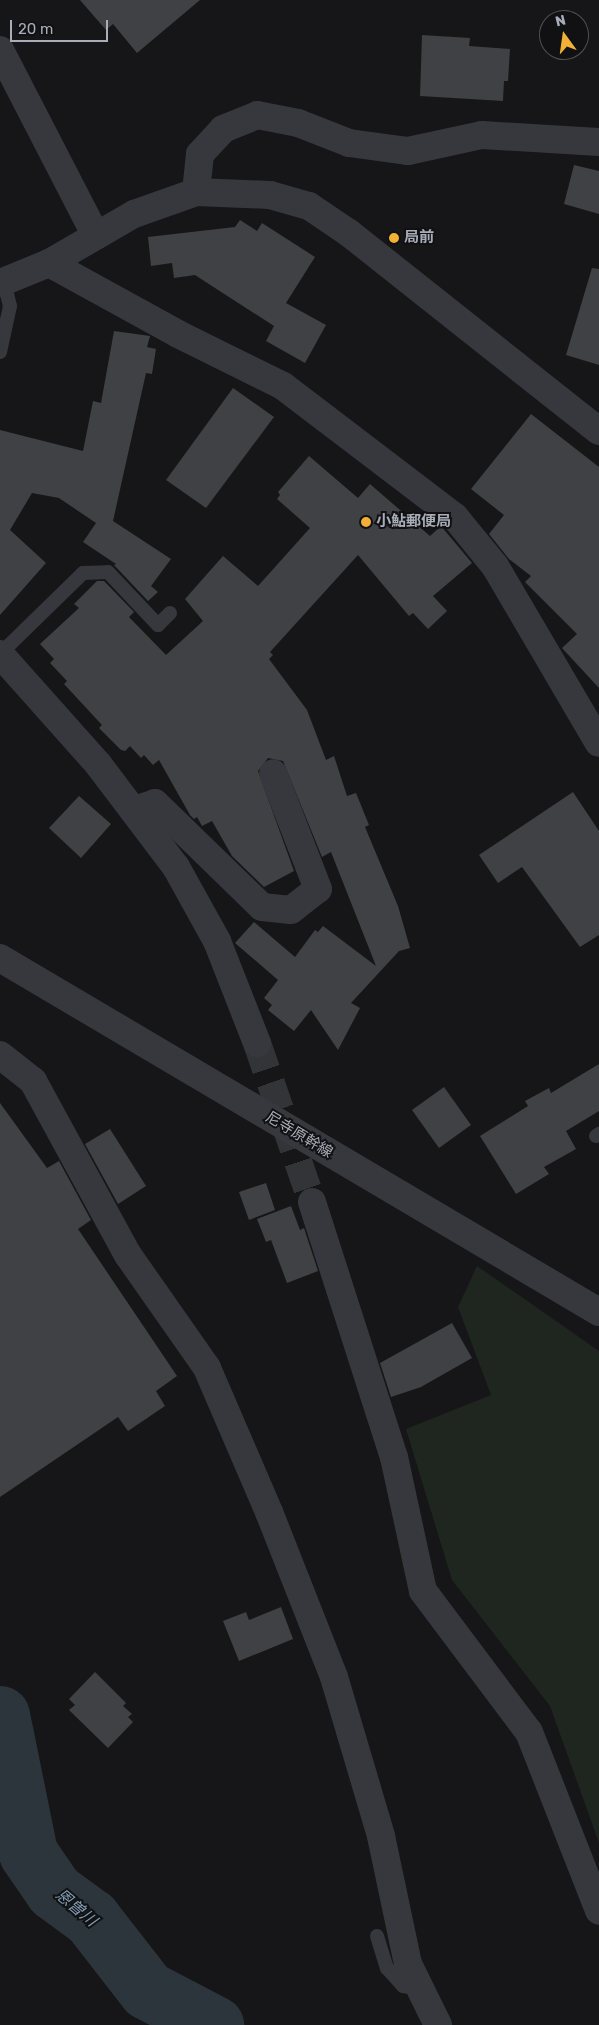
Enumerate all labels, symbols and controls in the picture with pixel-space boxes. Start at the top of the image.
scale bar [12,10,110,42]
north arrow [539,10,589,60]
text: N [554,11,567,30]
text: 20 m [18,20,53,38]
place label: 局前 [404,229,434,247]
marker: 局前 [388,232,400,244]
place label: 小鮎郵便局 [376,513,451,531]
marker: 小鮎郵便局 [360,516,372,528]
street label: 尼寺原幹線 [262,1108,336,1162]
water label: 恩曽川 [51,1885,101,1931]

